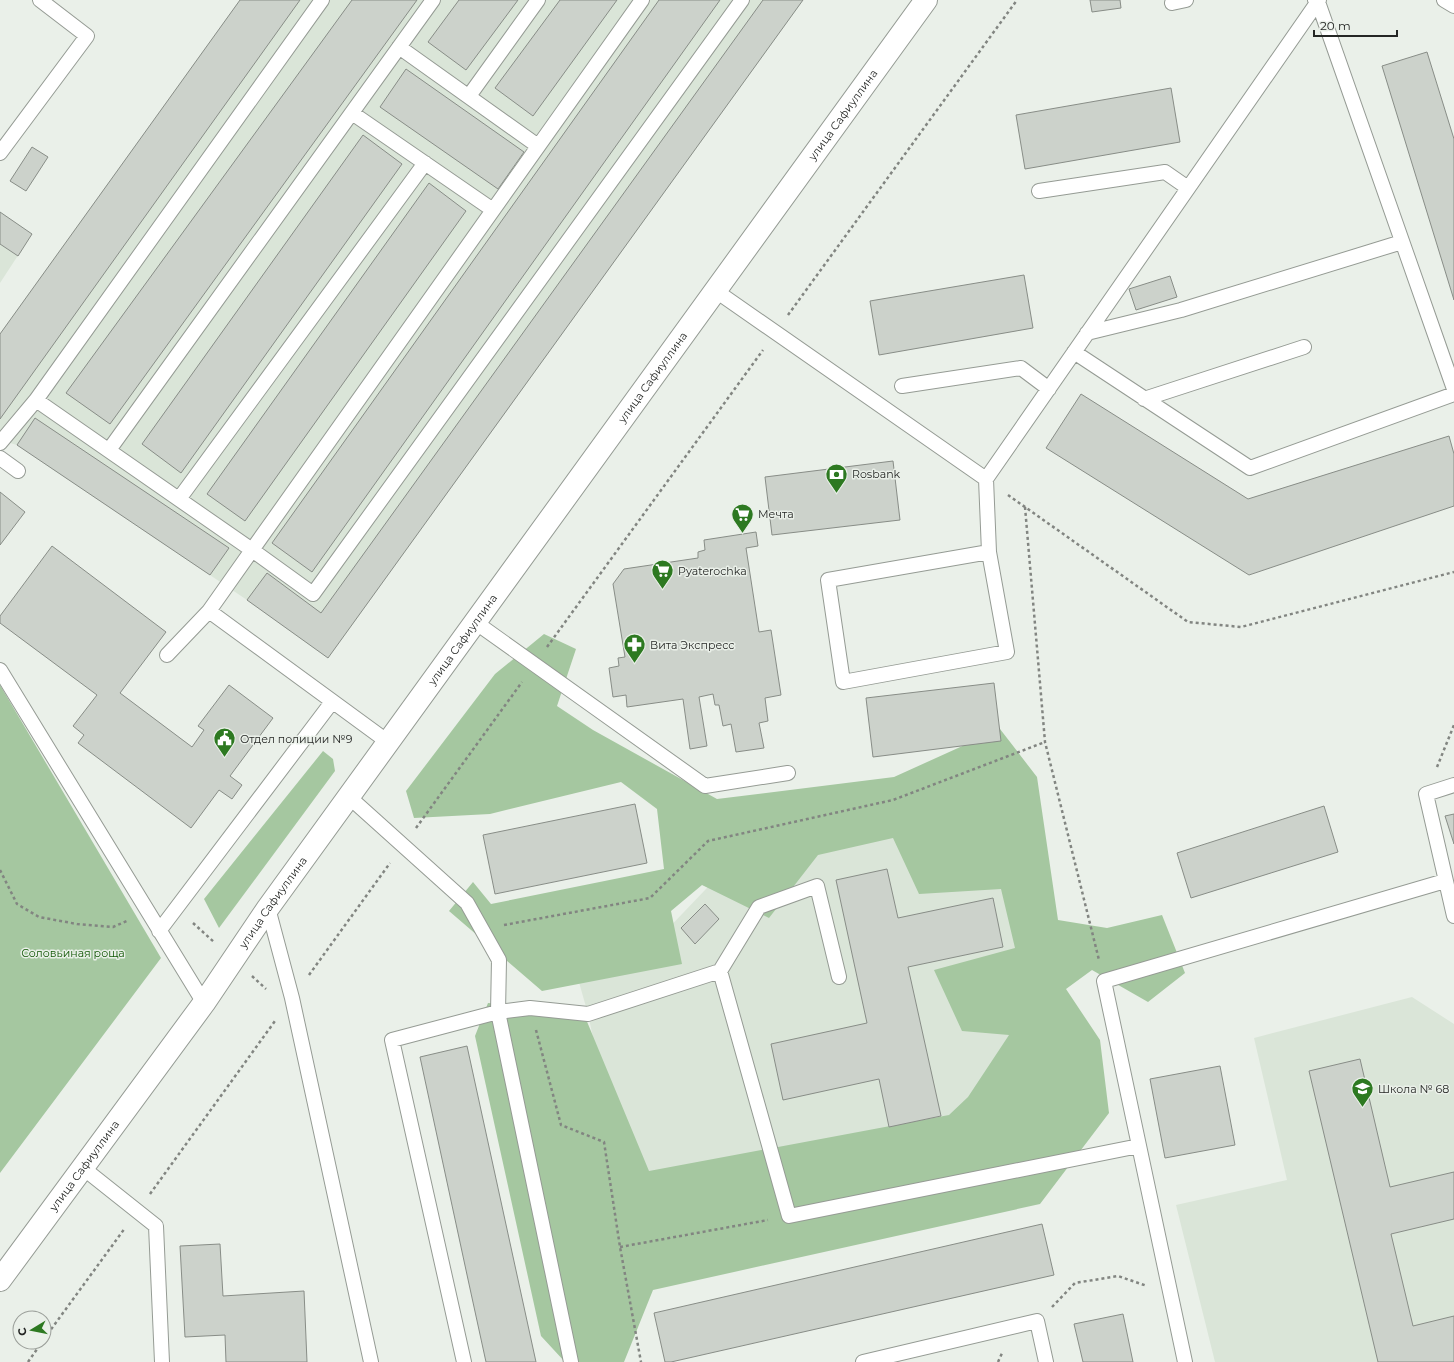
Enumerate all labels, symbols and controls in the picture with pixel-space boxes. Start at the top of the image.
scale bar [1314,12,1397,38]
text: 20 m [1320,18,1351,33]
street label: улица Сафиуллина [805,67,880,164]
street label: улица Сафиуллина [614,329,690,426]
bank icon: Rosbank [824,461,850,494]
place label: Rosbank [852,467,901,481]
supermarket icon: Мечта [730,501,756,534]
place label: Мечта [758,507,794,521]
supermarket icon: Pyaterochka [650,558,676,591]
place label: Pyaterochka [678,564,747,578]
street label: улица Сафиуллина [424,591,500,689]
pharmacy icon: Вита Экспресс [622,632,648,665]
place label: Вита Экспресс [650,638,735,652]
public building icon: Отдел полиции №9 [211,726,237,759]
place label: Отдел полиции №9 [240,732,353,746]
street label: улица Сафиуллина [235,854,310,952]
park label: Соловьиная роща [21,946,125,960]
school or university icon: Школа № 68 [1349,1076,1375,1109]
place label: Школа № 68 [1378,1082,1449,1096]
street label: улица Сафиуллина [46,1118,122,1214]
north arrow [12,1310,52,1350]
text: С [15,1327,30,1337]

